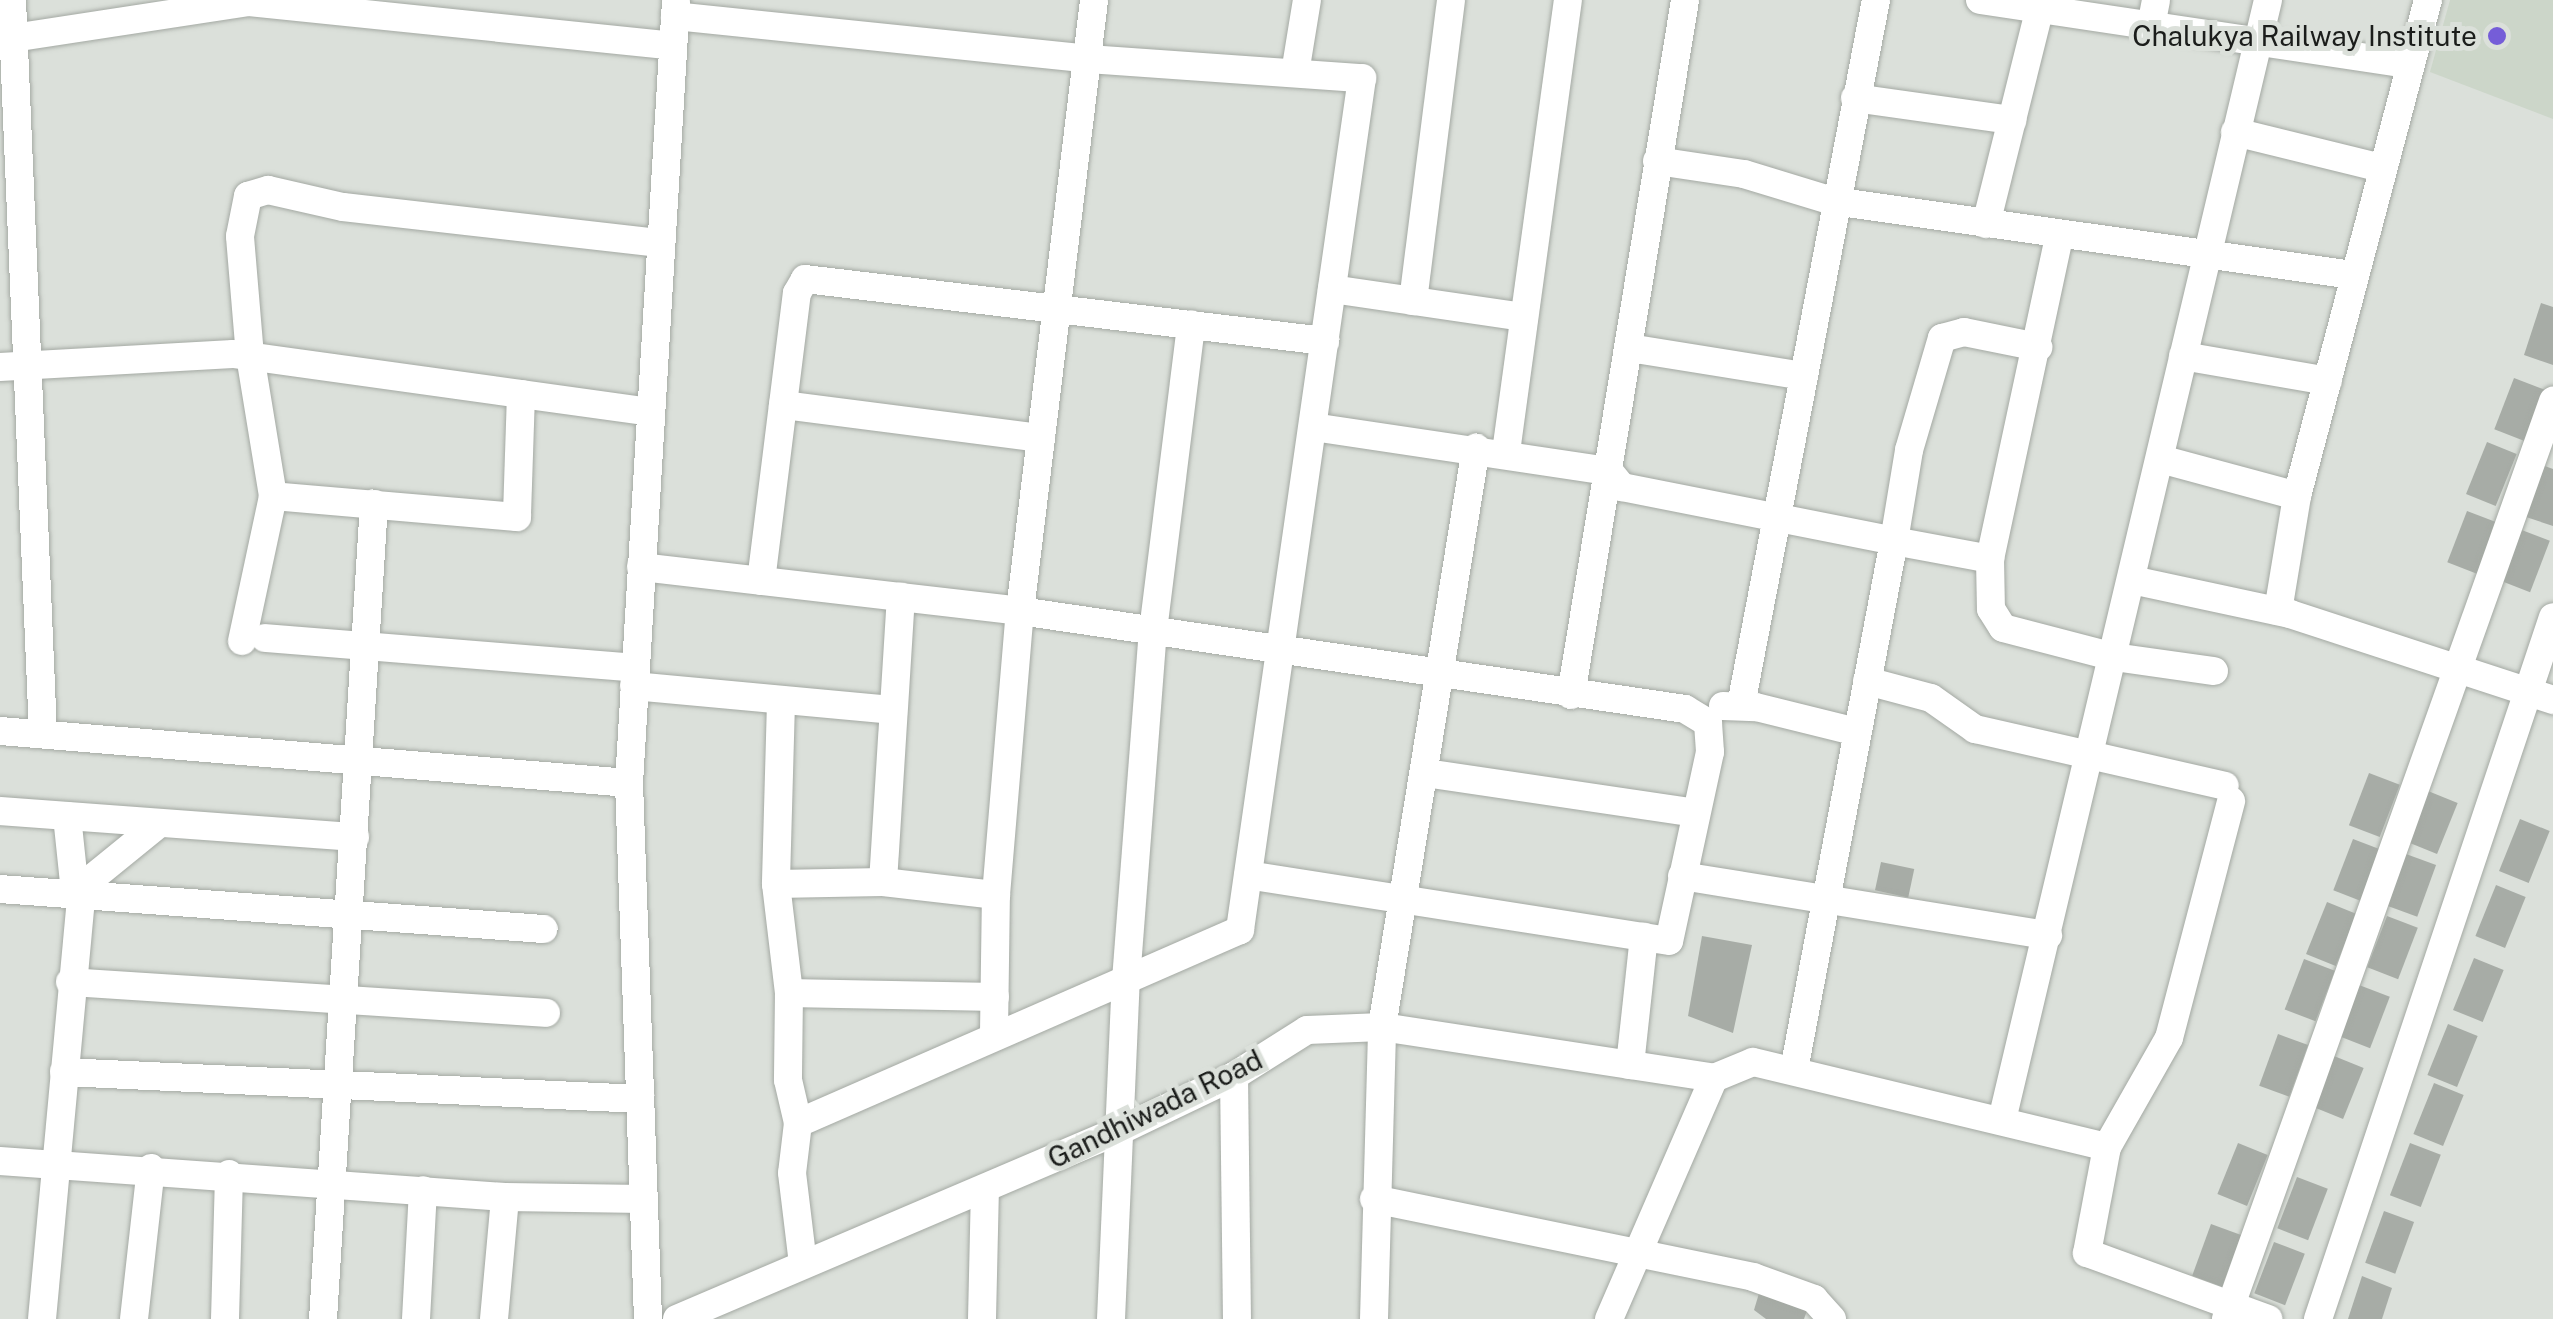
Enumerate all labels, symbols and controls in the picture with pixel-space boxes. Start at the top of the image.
place label: Chalukya Railway Institute [2132,19,2477,53]
marker: Chalukya Railway Institute [2486,25,2508,47]
street label: Gandhiwada Road [1042,1043,1268,1175]

